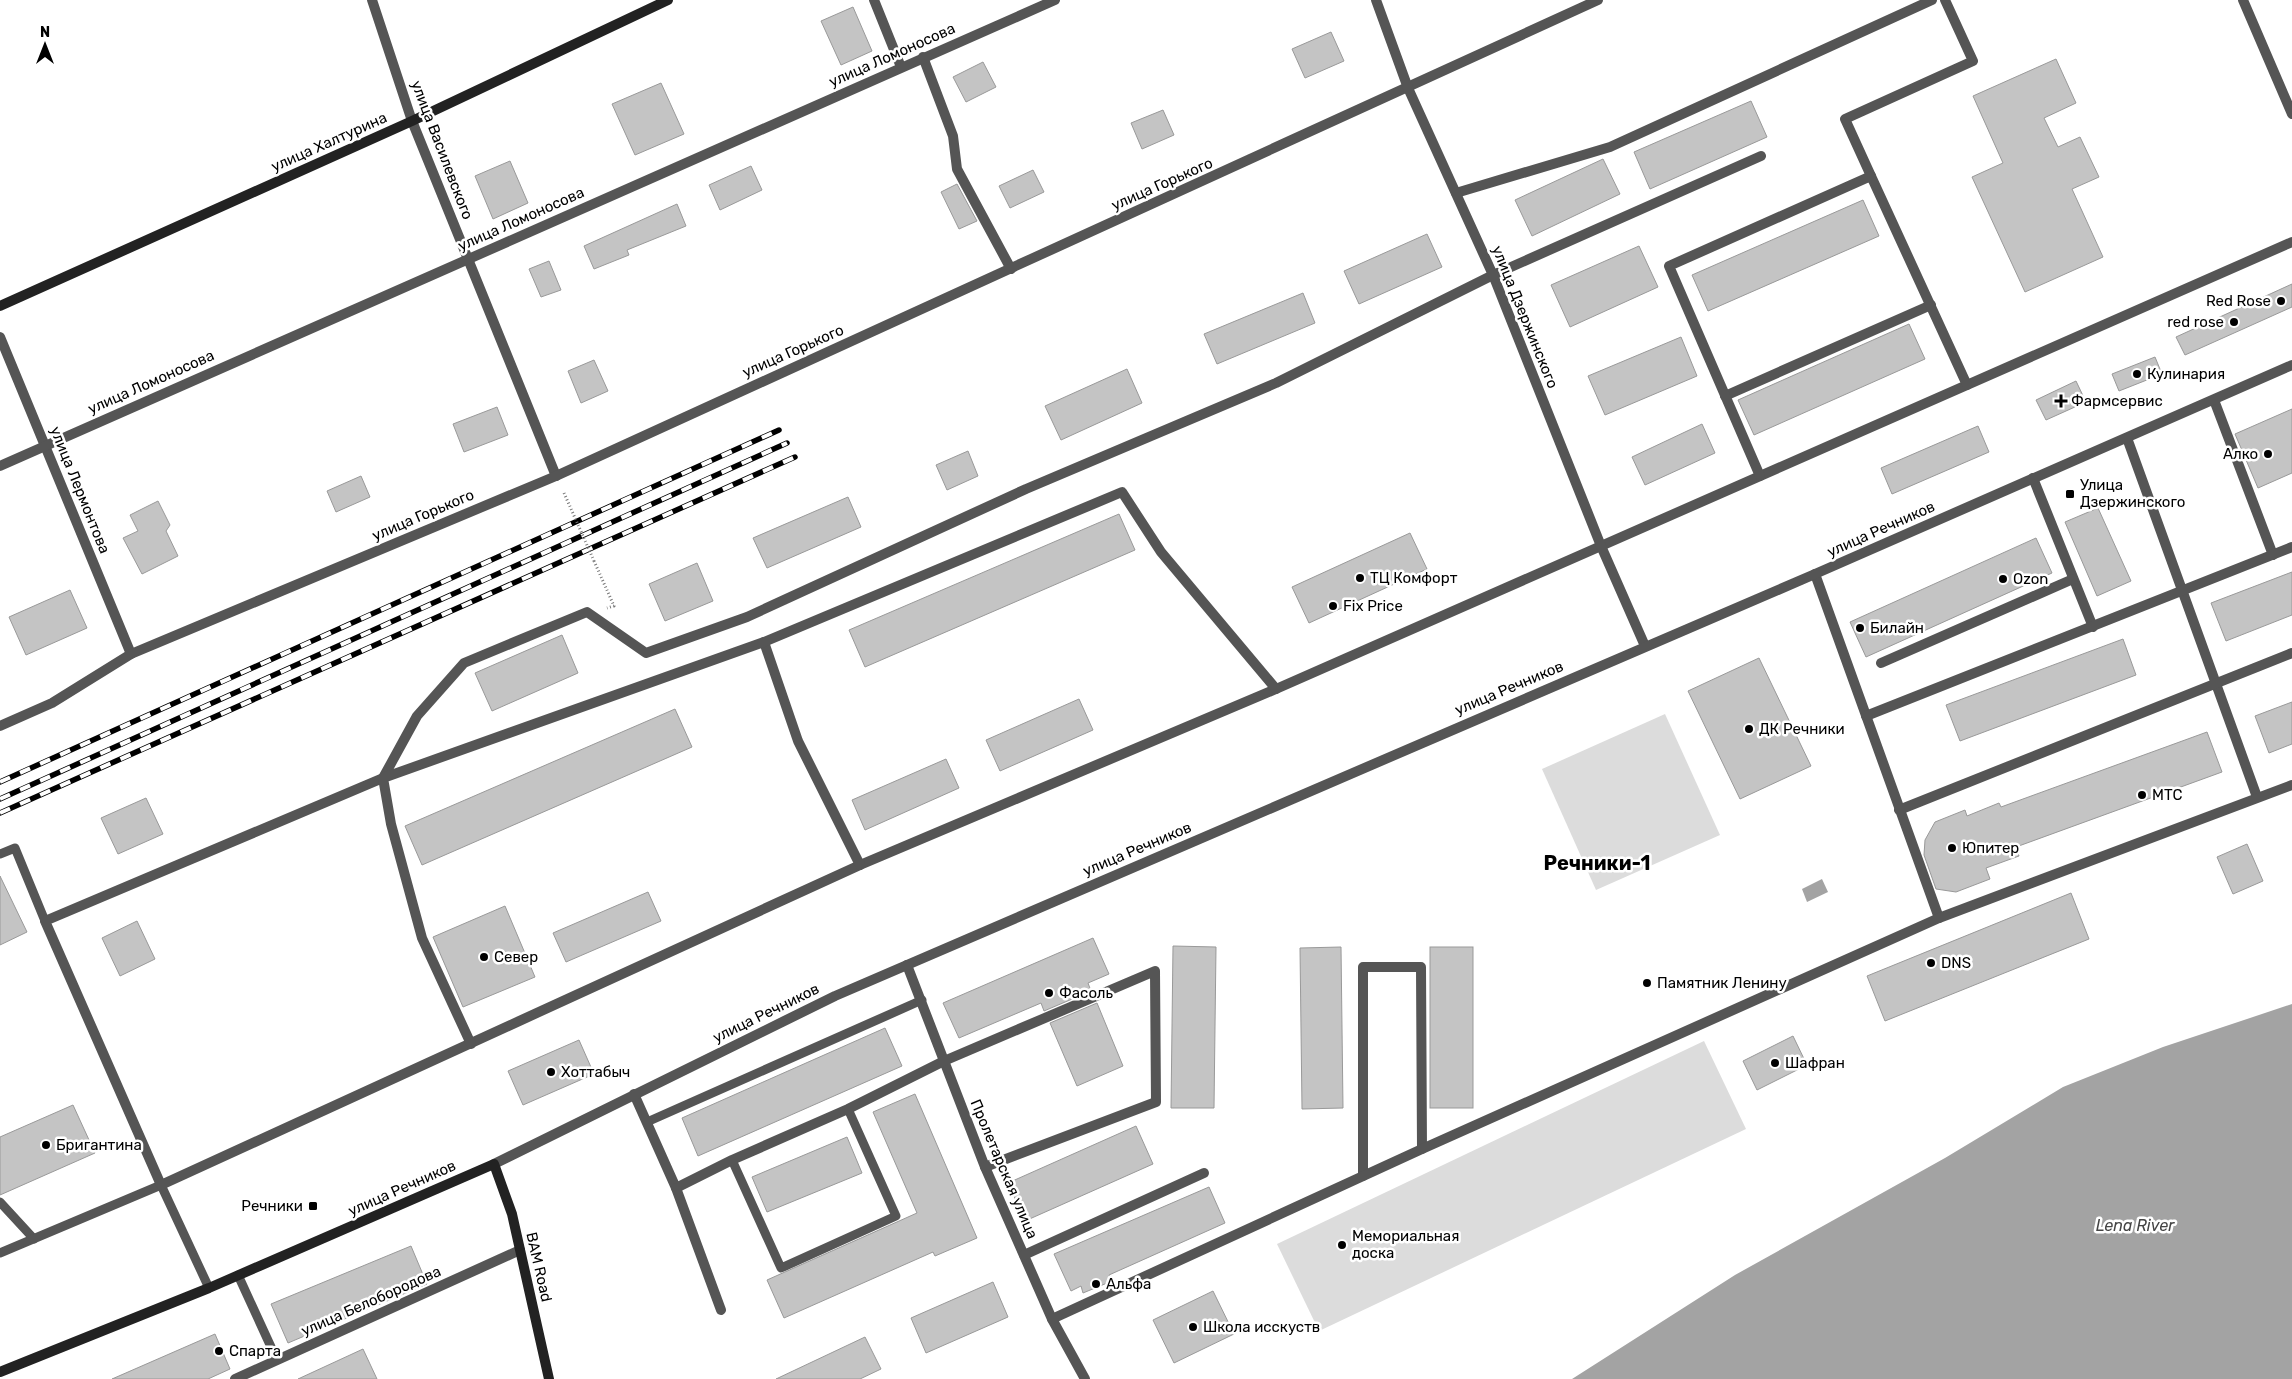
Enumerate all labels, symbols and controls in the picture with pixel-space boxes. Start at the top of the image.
street label: улица Ломоносова [826,19,958,91]
north arrow [20,20,70,70]
text: N [40,24,50,41]
street label: улица Василевского [407,78,477,222]
street label: улица Халтурина [268,108,390,176]
street label: улица Горького [1109,154,1215,214]
street label: улица Ломоносова [455,183,587,255]
street label: улица Дзержинского [1488,243,1562,391]
place label: Red Rose [2206,292,2271,310]
marker: Red Rose [2275,295,2287,307]
place label: red rose [2167,313,2224,331]
marker: red rose [2228,316,2240,328]
street label: улица Горького [740,321,846,381]
street label: улица Ломоносова [85,346,217,418]
place label: Кулинария [2147,365,2225,383]
marker: Кулинария [2131,368,2143,380]
place label: Фармсервис [2071,392,2163,410]
marker: Фармсервис [2055,395,2067,407]
street label: улица Лермонтова [46,424,114,556]
place label: Алко [2223,445,2258,463]
marker: Алко [2262,448,2274,460]
place label: Улица Дзержинского [2080,476,2185,511]
street label: улица Горького [369,485,477,545]
marker: Улица Дзержинского [2064,488,2076,500]
street label: улица Речников [1824,497,1938,561]
place label: ТЦ Комфорт [1370,569,1458,587]
place label: Ozon [2013,570,2048,588]
marker: ТЦ Комфорт [1354,572,1366,584]
marker: Ozon [1997,573,2009,585]
place label: Fix Price [1343,597,1403,615]
marker: Fix Price [1327,600,1339,612]
place label: Билайн [1870,619,1924,637]
marker: Билайн [1854,622,1866,634]
street label: улица Речников [1452,657,1566,719]
place label: ДК Речники [1759,720,1845,738]
marker: ДК Речники [1743,723,1755,735]
place label: МТС [2152,786,2183,804]
marker: МТС [2136,789,2148,801]
street label: улица Речников [1080,818,1194,880]
place label: Юпитер [1962,839,2019,857]
marker: Юпитер [1946,842,1958,854]
district label: Речники-1 [1544,851,1650,875]
place label: Север [494,948,538,966]
marker: Север [478,951,490,963]
place label: DNS [1941,954,1971,972]
marker: DNS [1925,957,1937,969]
place label: Памятник Ленину [1657,974,1787,992]
marker: Памятник Ленину [1641,977,1653,989]
street label: улица Речников [710,979,822,1047]
place label: Фасоль [1059,984,1114,1002]
marker: Фасоль [1043,987,1055,999]
place label: Шафран [1785,1054,1845,1072]
marker: Шафран [1769,1057,1781,1069]
place label: Хоттабыч [561,1063,630,1081]
marker: Хоттабыч [545,1066,557,1078]
street label: Пролетарская улица [966,1097,1042,1241]
place label: Бригантина [56,1136,142,1154]
marker: Бригантина [40,1139,52,1151]
street label: улица Речников [345,1156,459,1220]
place label: Речники [241,1197,303,1215]
marker: Речники [307,1200,319,1212]
water label: Lena River [2096,1216,2175,1235]
place label: Мемориальная доска [1352,1227,1459,1262]
street label: BAM Road [522,1230,556,1304]
marker: Мемориальная доска [1336,1239,1348,1251]
street label: улица Белобородова [298,1262,444,1340]
place label: Альфа [1106,1275,1151,1293]
marker: Альфа [1090,1278,1102,1290]
place label: Школа исскуств [1203,1318,1320,1336]
marker: Школа исскуств [1187,1321,1199,1333]
place label: Спарта [229,1342,281,1360]
marker: Спарта [213,1345,225,1357]

